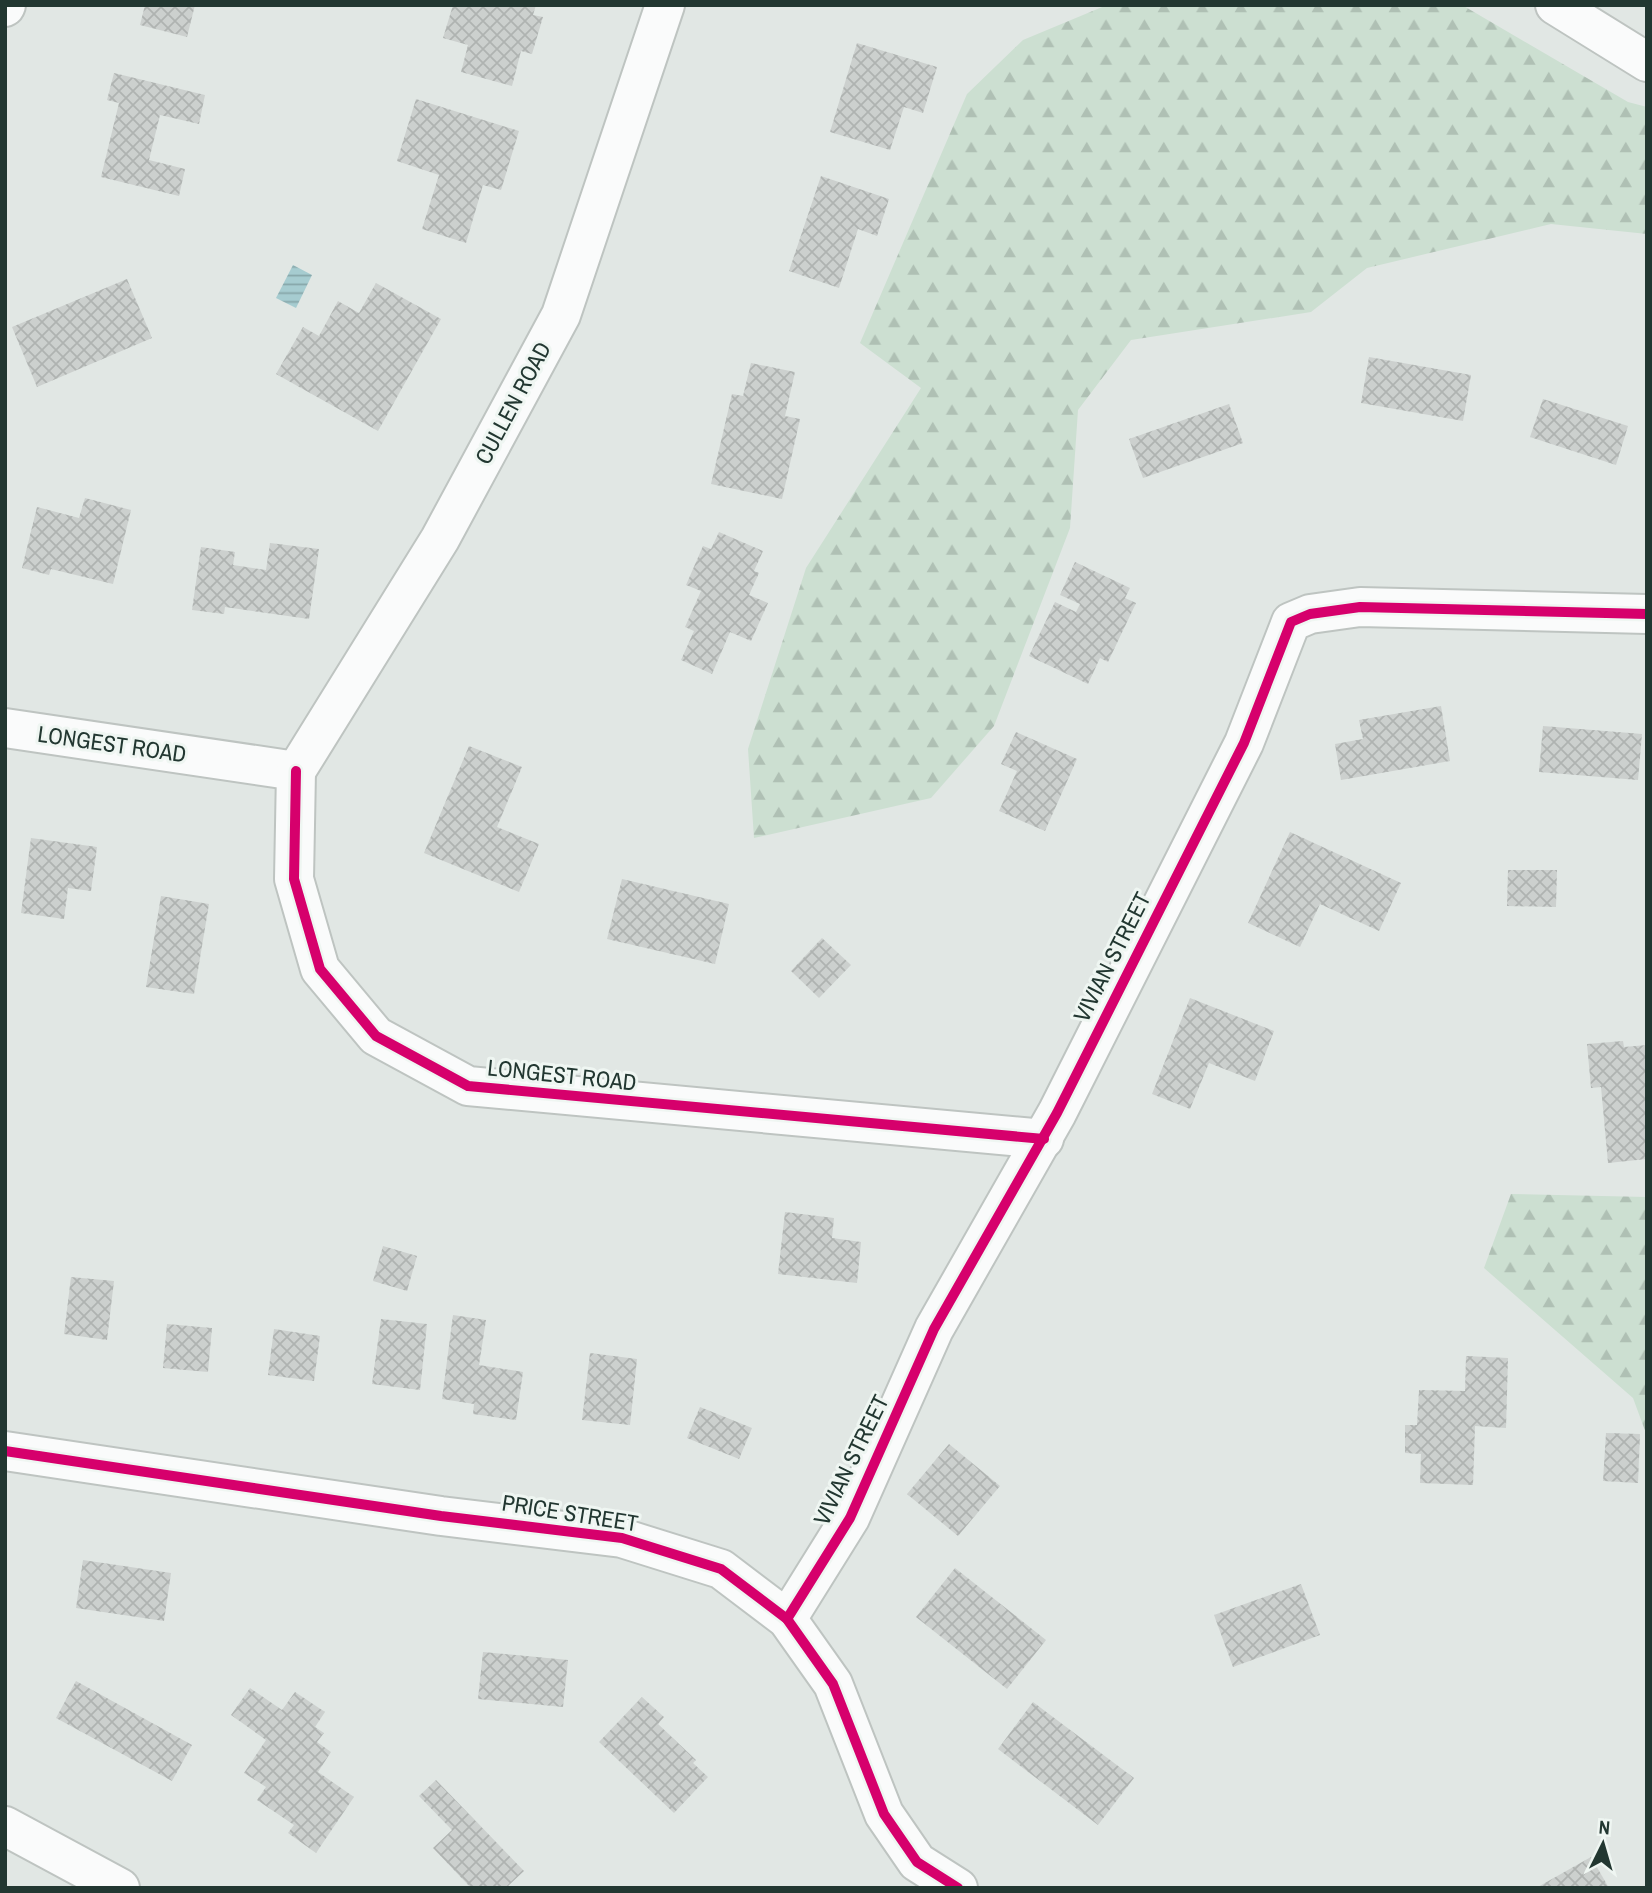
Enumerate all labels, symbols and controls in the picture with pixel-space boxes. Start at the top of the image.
street label: CULLEN ROAD [467,336,558,469]
street label: LONGEST ROAD [36,718,188,769]
street label: VIVIAN STREET [1066,886,1158,1027]
street label: LONGEST ROAD [486,1051,638,1098]
street label: VIVIAN STREET [806,1389,896,1530]
street label: PRICE STREET [500,1486,641,1539]
north arrow [1568,1809,1638,1879]
text: N [1598,1814,1611,1841]

